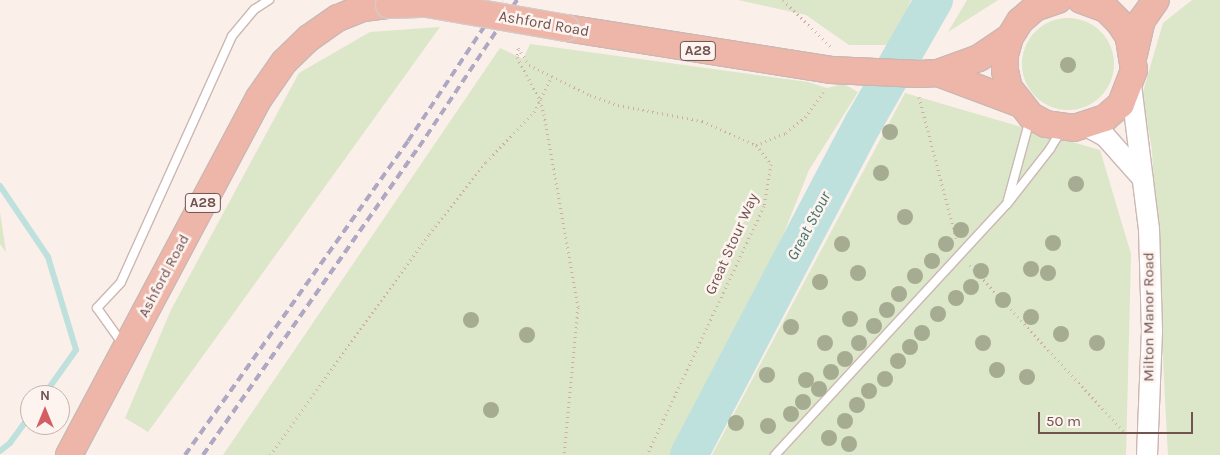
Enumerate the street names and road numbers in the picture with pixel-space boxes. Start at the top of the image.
street label: Ashford Road [497,7,591,41]
road number: A28 [679,40,717,62]
street label: Great Stour Way [702,190,762,298]
road number: A28 [184,192,222,214]
street label: Ashford Road [135,231,193,321]
street label: Milton Manor Road [1140,252,1158,382]

